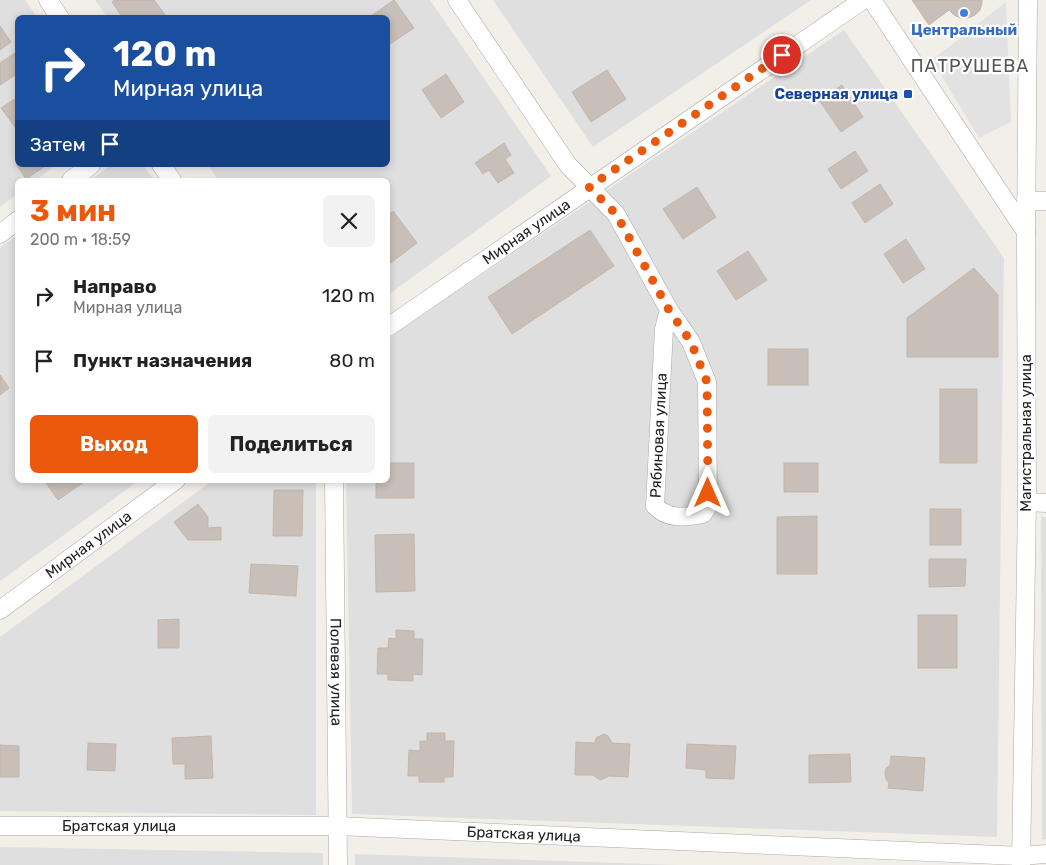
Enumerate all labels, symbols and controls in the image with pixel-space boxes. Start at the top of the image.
marker: Центральный [958,7,970,19]
place label: Центральный [911,21,1017,39]
text: 120 m [113,33,216,75]
pin [761,34,803,76]
icon: right [30,35,95,100]
icon: arrive [768,41,796,69]
district label: ПАТРУШЕВА [911,55,1029,77]
text: Мирная улица [113,75,263,102]
place label: Северная улица [774,85,898,103]
marker: Северная улица [902,88,914,100]
icon: arrive [96,130,124,158]
text: Затем [30,133,86,156]
text: 3 мин [30,193,116,229]
button: close [323,195,375,247]
street label: Мирная улица [479,195,574,268]
text: 200 m · 18:59 [30,230,131,249]
text: Направо [73,275,157,298]
icon: right [30,282,58,310]
text: 120 m [322,284,375,307]
text: Мирная улица [73,298,182,317]
icon: arrive [30,347,58,375]
text: Пункт назначения [73,349,252,372]
text: 80 m [329,349,375,372]
street label: Магистральная улица [1017,354,1035,512]
street label: Рябиновая улица [646,373,671,499]
button: Выход [30,415,198,473]
button: Поделиться [208,415,375,473]
position arrow [681,466,733,518]
street label: Мирная улица [42,507,135,582]
street label: Полевая улица [326,618,346,726]
street label: Братская улица [62,817,176,835]
street label: Братская улица [466,823,581,846]

